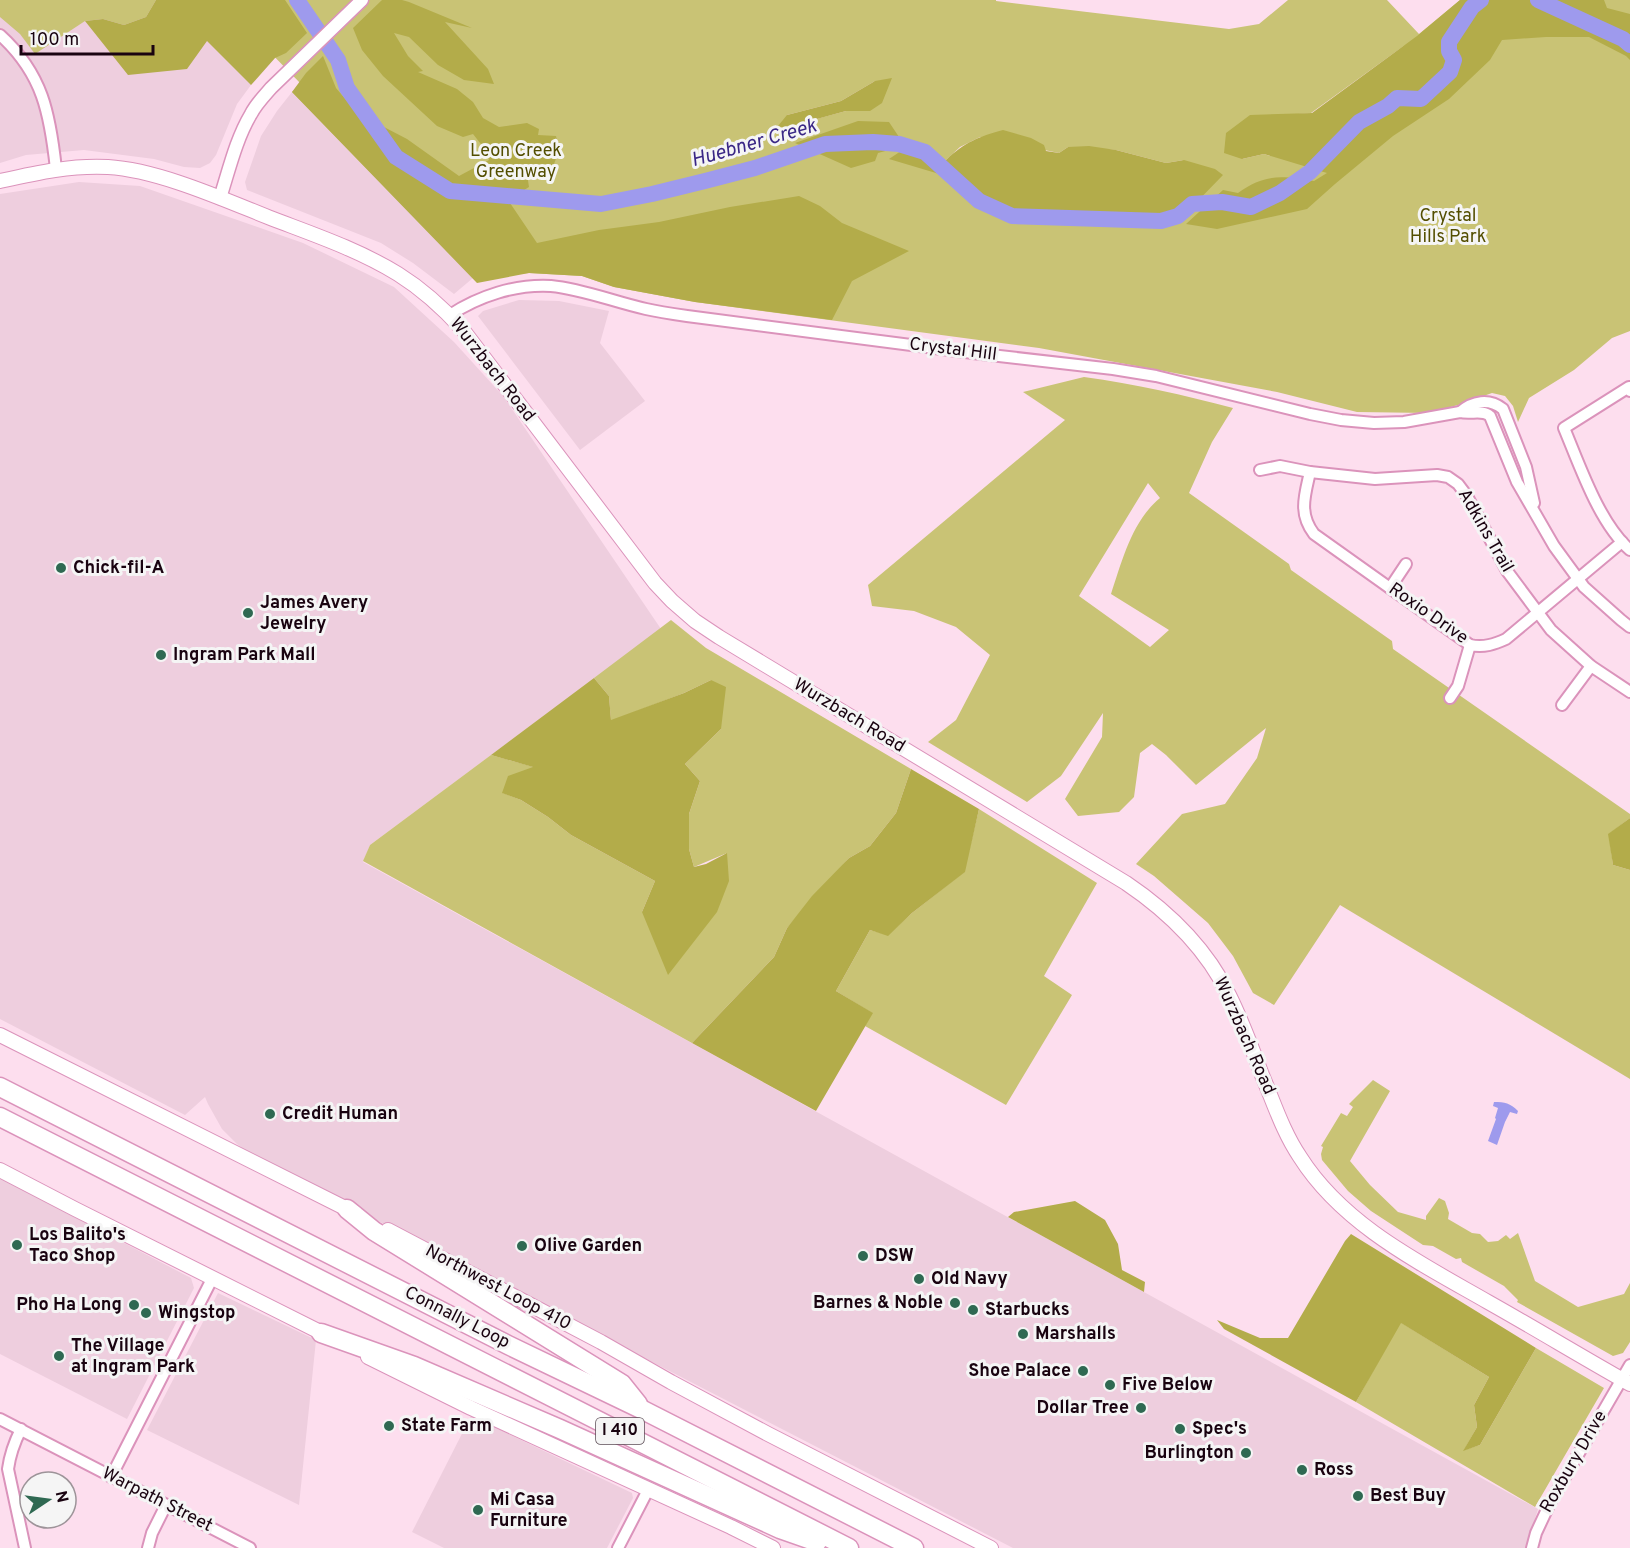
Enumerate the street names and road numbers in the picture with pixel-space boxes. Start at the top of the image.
street label: Wurzbach Road [444,313,540,427]
street label: Crystal Hill [908,333,998,367]
street label: Adkins Trail [1452,485,1518,577]
street label: Roxio Drive [1384,578,1472,650]
street label: Wurzbach Road [789,674,909,758]
street label: Wurzbach Road [1208,974,1280,1098]
street label: Northwest Loop 410 [421,1240,575,1336]
street label: Connally Loop [400,1282,514,1354]
street label: Roxbury Drive [1535,1407,1613,1517]
road number: I 410 [596,1418,644,1444]
street label: Warpath Street [98,1462,216,1538]

